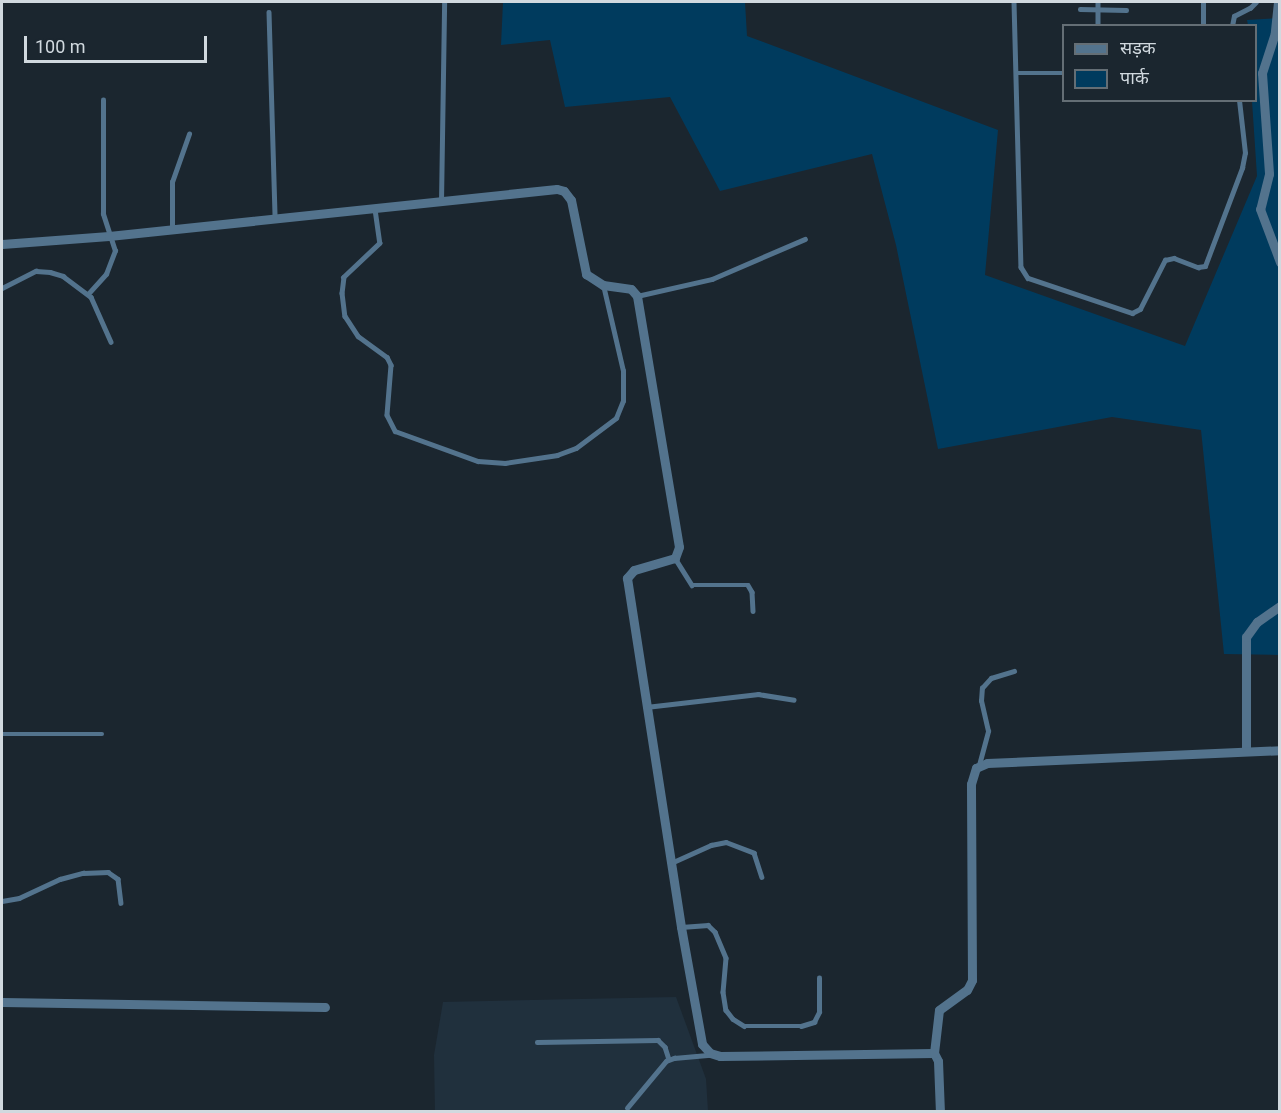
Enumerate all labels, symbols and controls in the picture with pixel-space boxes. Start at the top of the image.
scale bar [27,24,210,62]
legend [1062,24,1257,102]
text: 100 m [35,36,86,57]
text: सड़क [1120,37,1156,58]
text: पार्क [1120,67,1149,88]

